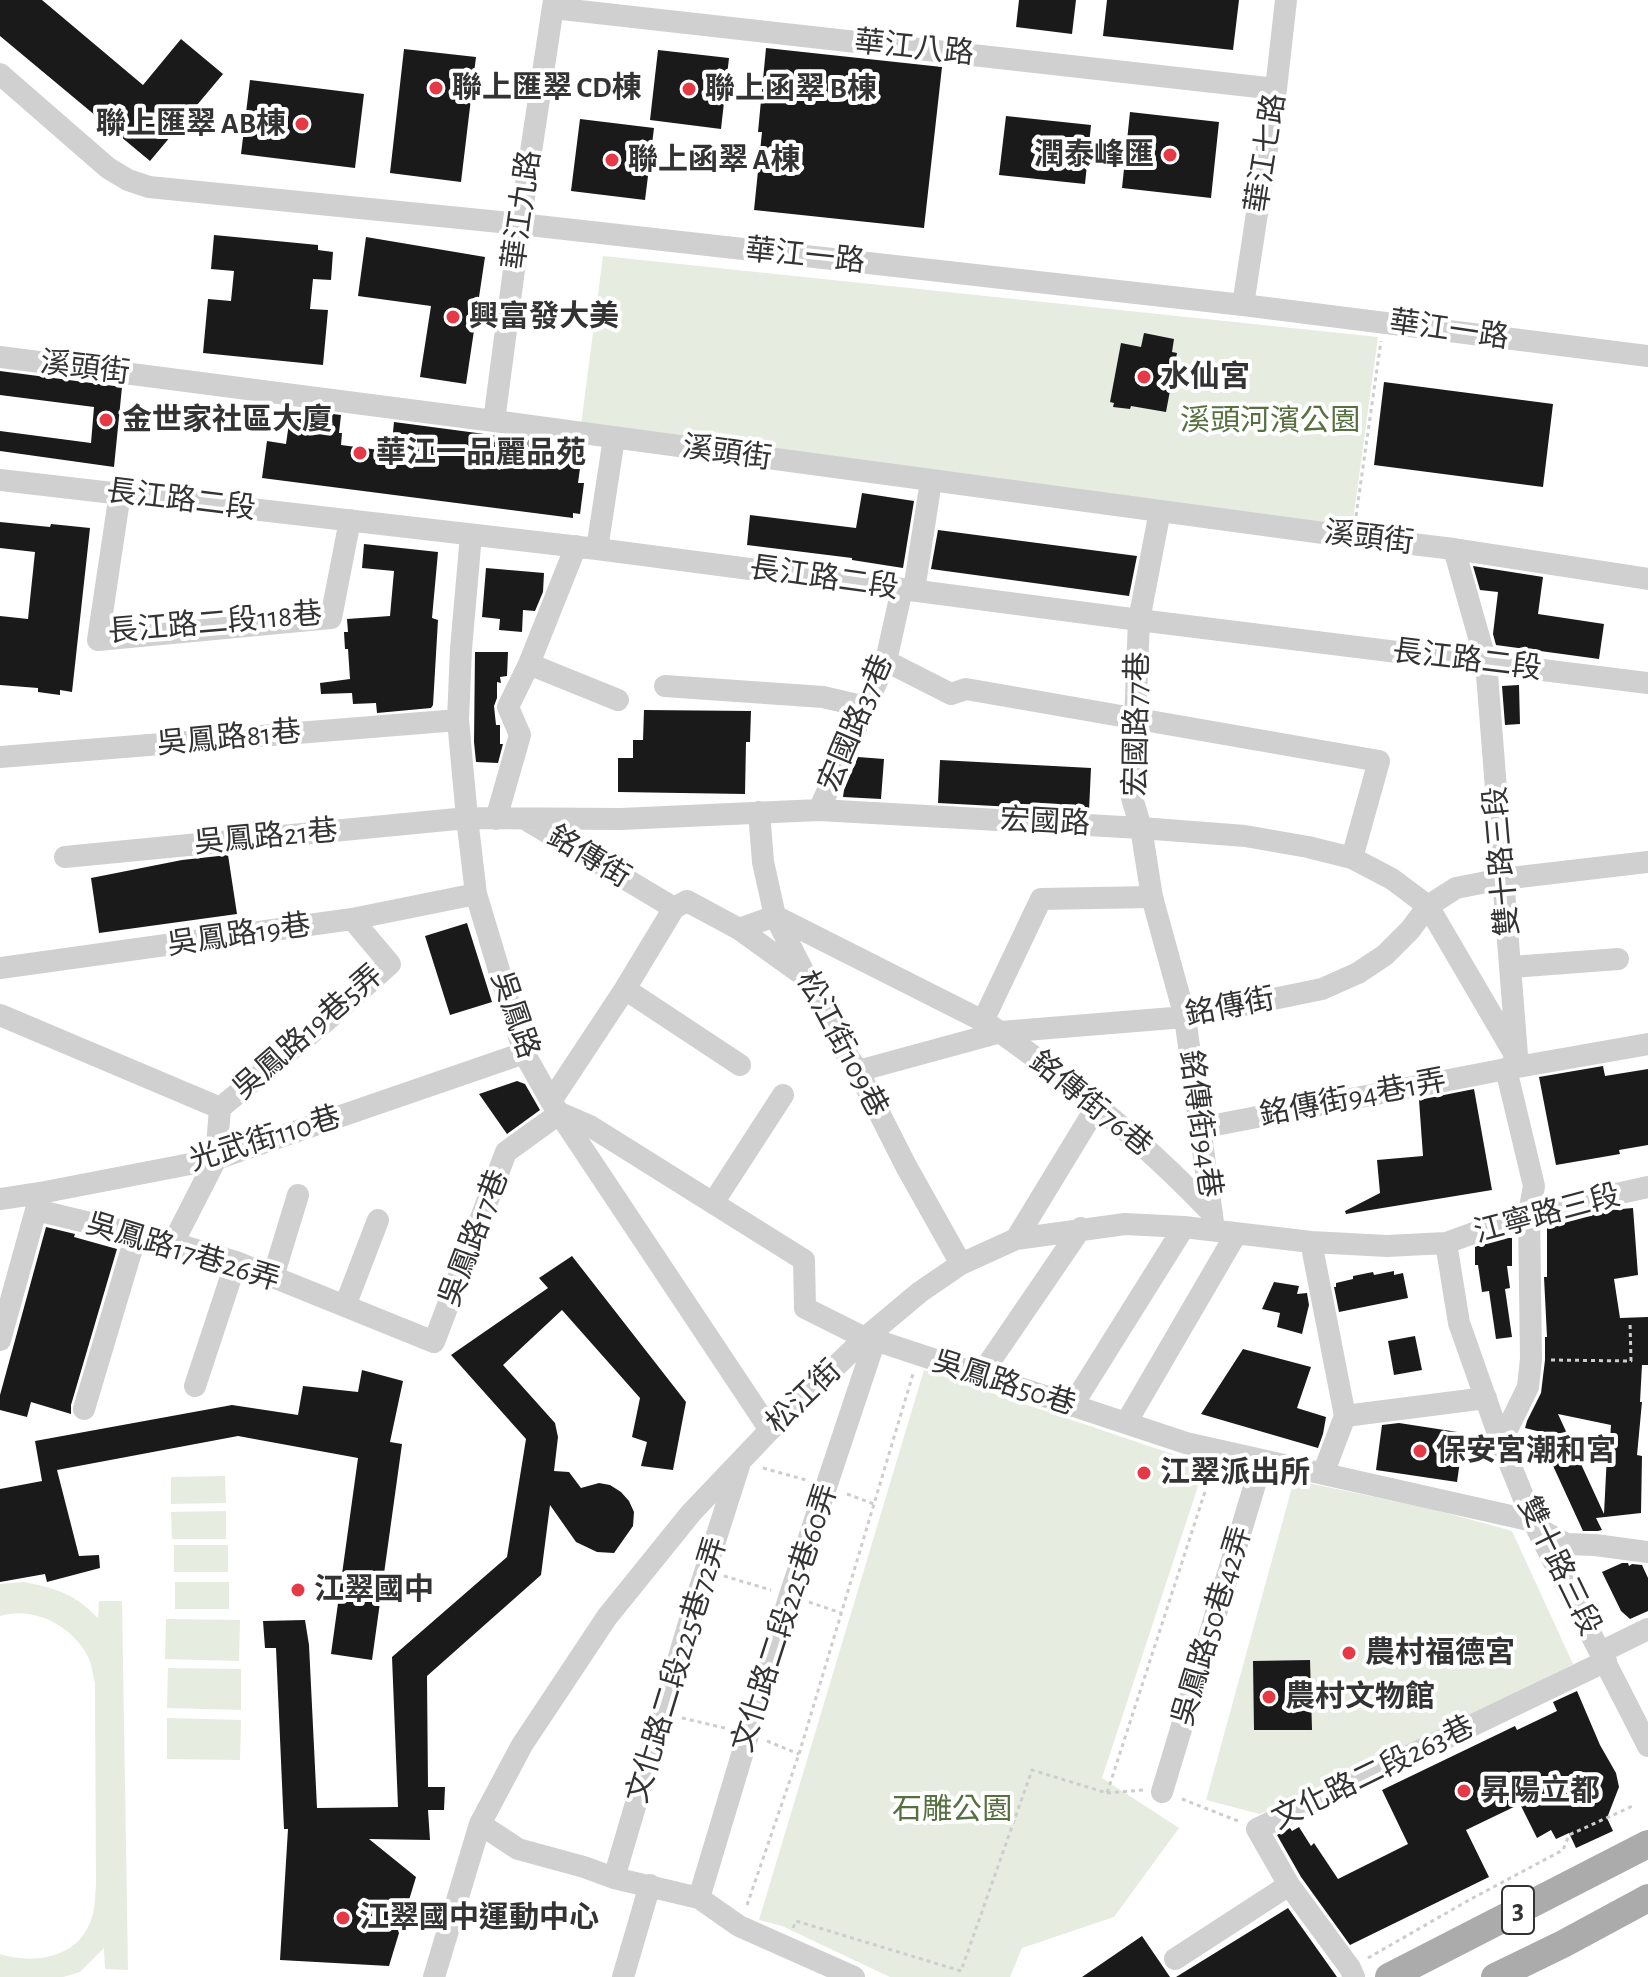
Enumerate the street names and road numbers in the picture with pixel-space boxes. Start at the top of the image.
street label: 華江八路 [852,24,976,72]
street label: 華江七路 [1239,91,1293,215]
street label: 華江九路 [496,148,548,272]
street label: 華江一路 [743,232,867,280]
street label: 華江一路 [1387,304,1511,356]
street label: 溪頭街 [38,345,132,391]
street label: 溪頭街 [680,429,774,477]
street label: 長江路二段 [104,473,258,527]
street label: 溪頭街 [1322,515,1416,561]
street label: 長江路二段 [747,550,901,606]
street label: 長江路二段118巷 [106,596,324,650]
street label: 長江路二段 [1390,633,1544,687]
street label: 宏國路37巷 [811,649,901,797]
street label: 宏國路77巷 [1118,651,1156,797]
street label: 吳鳳路81巷 [155,714,303,762]
street label: 雙十路三段 [1478,785,1526,937]
street label: 宏國路 [999,802,1091,842]
street label: 吳鳳路21巷 [193,813,339,861]
street label: 銘傳街 [541,818,637,896]
street label: 吳鳳路19巷 [165,907,313,963]
street label: 吳鳳路19巷5弄 [226,957,390,1107]
street label: 松江街109巷 [788,965,896,1123]
street label: 吳鳳路 [483,967,547,1063]
street label: 銘傳街 [1182,981,1278,1033]
street label: 銘傳街76巷 [1023,1044,1159,1164]
street label: 銘傳街94巷 [1172,1048,1228,1200]
street label: 銘傳街94巷1弄 [1257,1062,1449,1134]
street label: 光武街110巷 [185,1099,345,1179]
street label: 吳鳳路17巷 [432,1165,516,1311]
street label: 江寧路三段 [1470,1177,1624,1251]
street label: 吳鳳路17巷26弄 [82,1205,284,1299]
street label: 吳鳳路50巷 [928,1343,1080,1423]
street label: 松江街 [759,1353,849,1441]
street label: 文化路二段225巷60弄 [725,1479,845,1757]
street label: 雙十路三段 [1510,1491,1608,1641]
street label: 吳鳳路50巷42弄 [1165,1522,1259,1730]
street label: 文化路二段225巷72弄 [619,1533,735,1807]
street label: 文化路二段263巷 [1266,1709,1480,1837]
road number: 3 [1502,1886,1534,1934]

